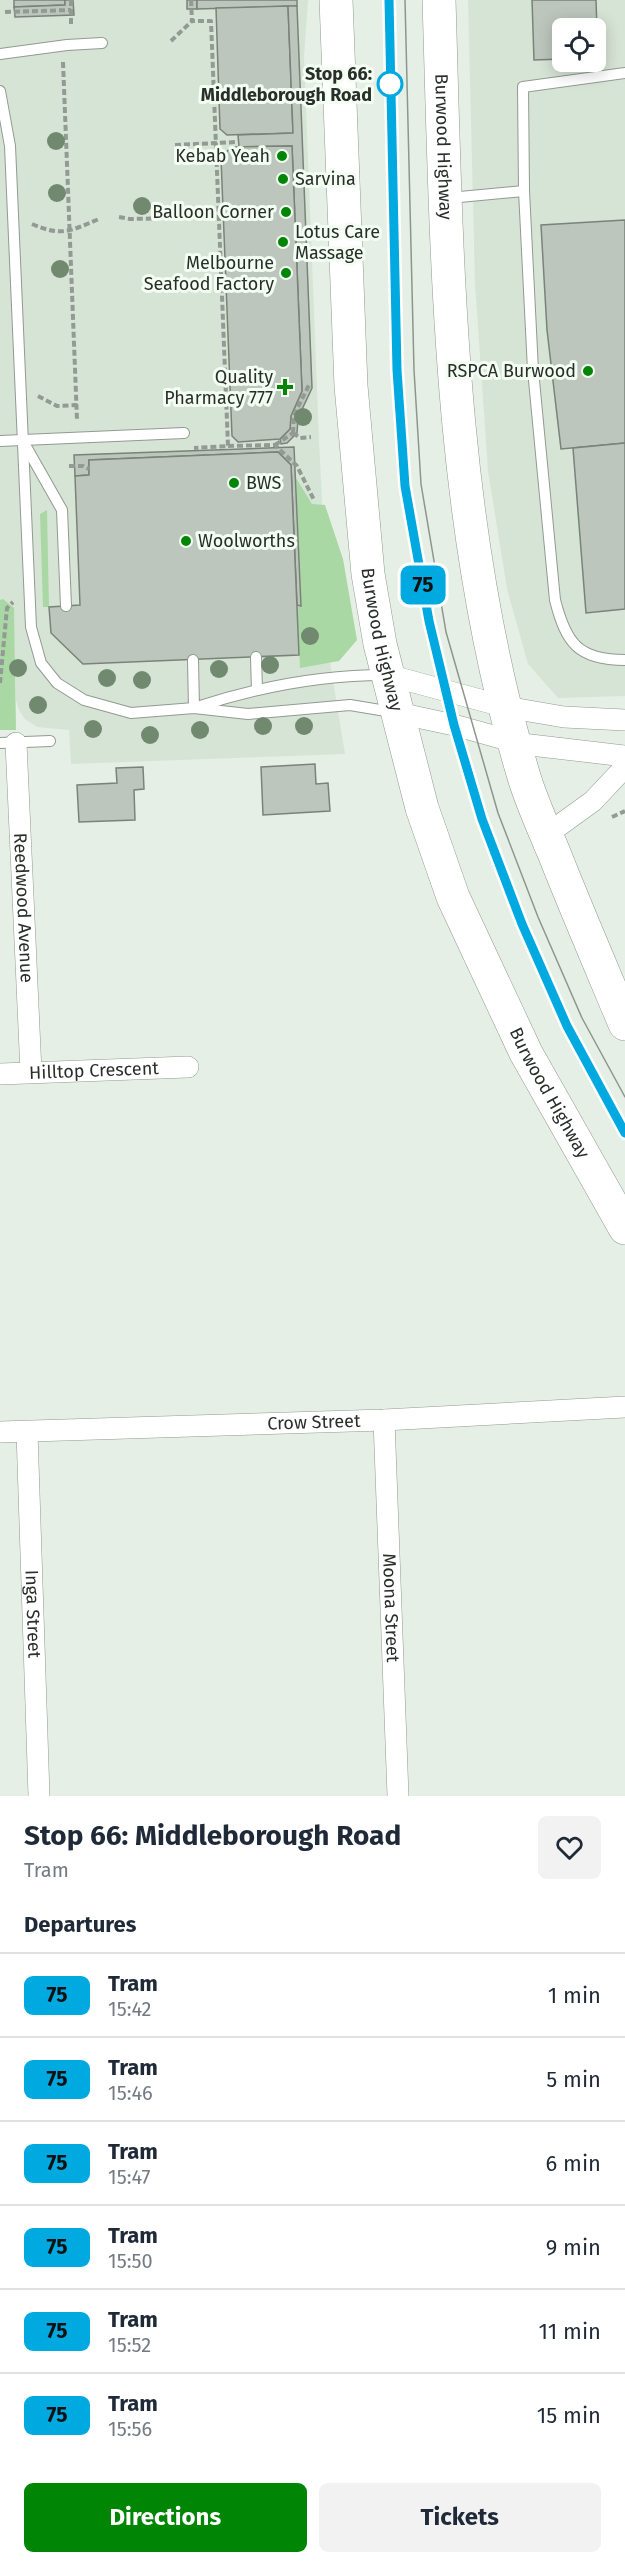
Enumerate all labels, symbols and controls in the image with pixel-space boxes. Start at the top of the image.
map controls [552,18,606,72]
button: locate [552,18,606,72]
place label: Stop 66: Middleborough Road [201,63,372,106]
marker: Stop 66: Middleborough Road [377,71,403,97]
street label: Burwood Highway [430,73,457,221]
place label: Kebab Yeah [175,145,270,167]
marker: Kebab Yeah [275,149,289,163]
place label: Sarvina [295,168,356,190]
marker: Sarvina [276,172,290,186]
place label: Balloon Corner [152,201,274,223]
marker: Balloon Corner [279,205,293,219]
place label: Lotus Care Massage [295,221,380,264]
marker: Lotus Care Massage [276,235,290,249]
place label: Melbourne Seafood Factory [144,252,274,295]
marker: Melbourne Seafood Factory [279,266,293,280]
place label: RSPCA Burwood [447,360,576,382]
marker: RSPCA Burwood [581,364,595,378]
place label: Quality Pharmacy 777 [164,366,273,409]
marker: Quality Pharmacy 777 [278,380,292,394]
place label: BWS [246,472,282,494]
marker: BWS [227,476,241,490]
place label: Woolworths [198,530,295,552]
marker: Woolworths [179,534,193,548]
line badge: 75 [396,566,450,604]
street label: Burwood Highway [356,567,408,714]
text: 75 [413,572,433,598]
street label: Reedwood Avenue [9,832,38,983]
street label: Burwood Highway [505,1024,594,1162]
street label: Hilltop Crescent [29,1057,160,1084]
street label: Crow Street [267,1410,361,1435]
street label: Moona Street [378,1553,404,1663]
street label: Inga Street [21,1569,45,1659]
button: heart [538,1816,601,1879]
text: Stop 66: Middleborough Road [24,1819,401,1852]
text: Tram [24,1858,69,1882]
text: Departures [24,1911,136,1938]
text: Tram [108,1970,158,1997]
text: 75 [47,1982,67,2008]
text: 1 min [548,1982,601,2009]
text: 15:42 [108,1997,152,2021]
text: Tram [108,2054,158,2081]
text: 75 [47,2066,67,2092]
text: 5 min [546,2066,601,2093]
text: 15:46 [108,2081,153,2105]
text: Tram [108,2138,158,2165]
text: 75 [47,2150,67,2176]
text: 6 min [545,2150,601,2177]
text: 15:47 [108,2165,150,2189]
text: Tram [108,2222,158,2249]
text: 75 [47,2234,67,2260]
text: 9 min [546,2234,601,2261]
text: 15:50 [108,2249,153,2273]
text: Tram [108,2306,158,2333]
text: 75 [47,2318,67,2344]
text: 11 min [538,2318,601,2345]
text: 15:52 [108,2333,151,2357]
text: Tram [108,2390,158,2417]
text: 75 [47,2402,67,2428]
text: 15 min [537,2402,601,2429]
text: 15:56 [108,2417,152,2441]
button: Directions [24,2483,307,2552]
button: Tickets [319,2483,601,2552]

